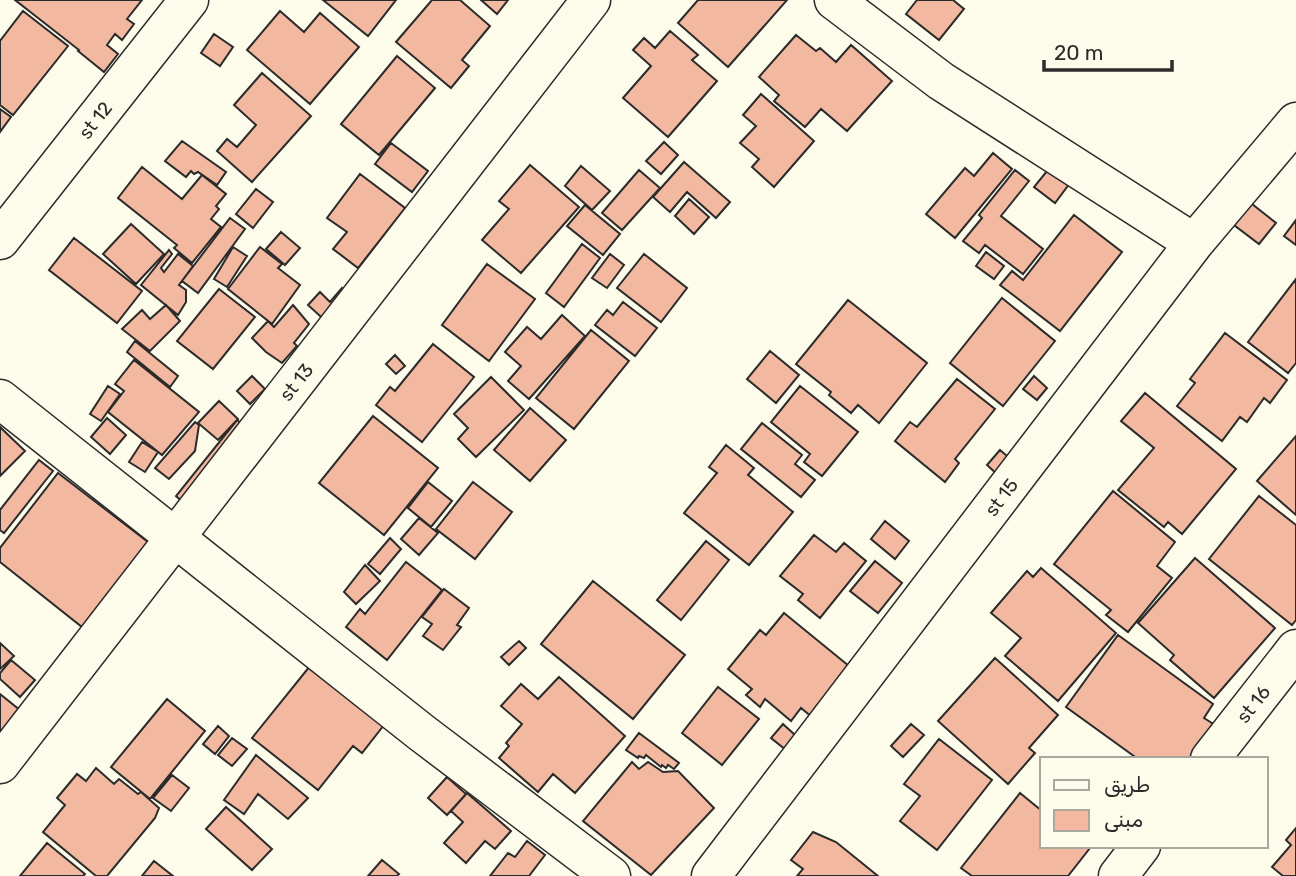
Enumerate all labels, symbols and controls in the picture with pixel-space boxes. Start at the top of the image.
scale bar [1044,28,1172,72]
text: 20 m [1054,40,1103,65]
street label: st 12 [74,97,117,144]
street label: st 13 [275,359,318,406]
street label: st 15 [980,474,1023,521]
street label: st 16 [1232,681,1275,728]
legend [1040,757,1268,848]
text: طريق [1104,772,1150,797]
text: مبنى [1104,807,1143,832]

